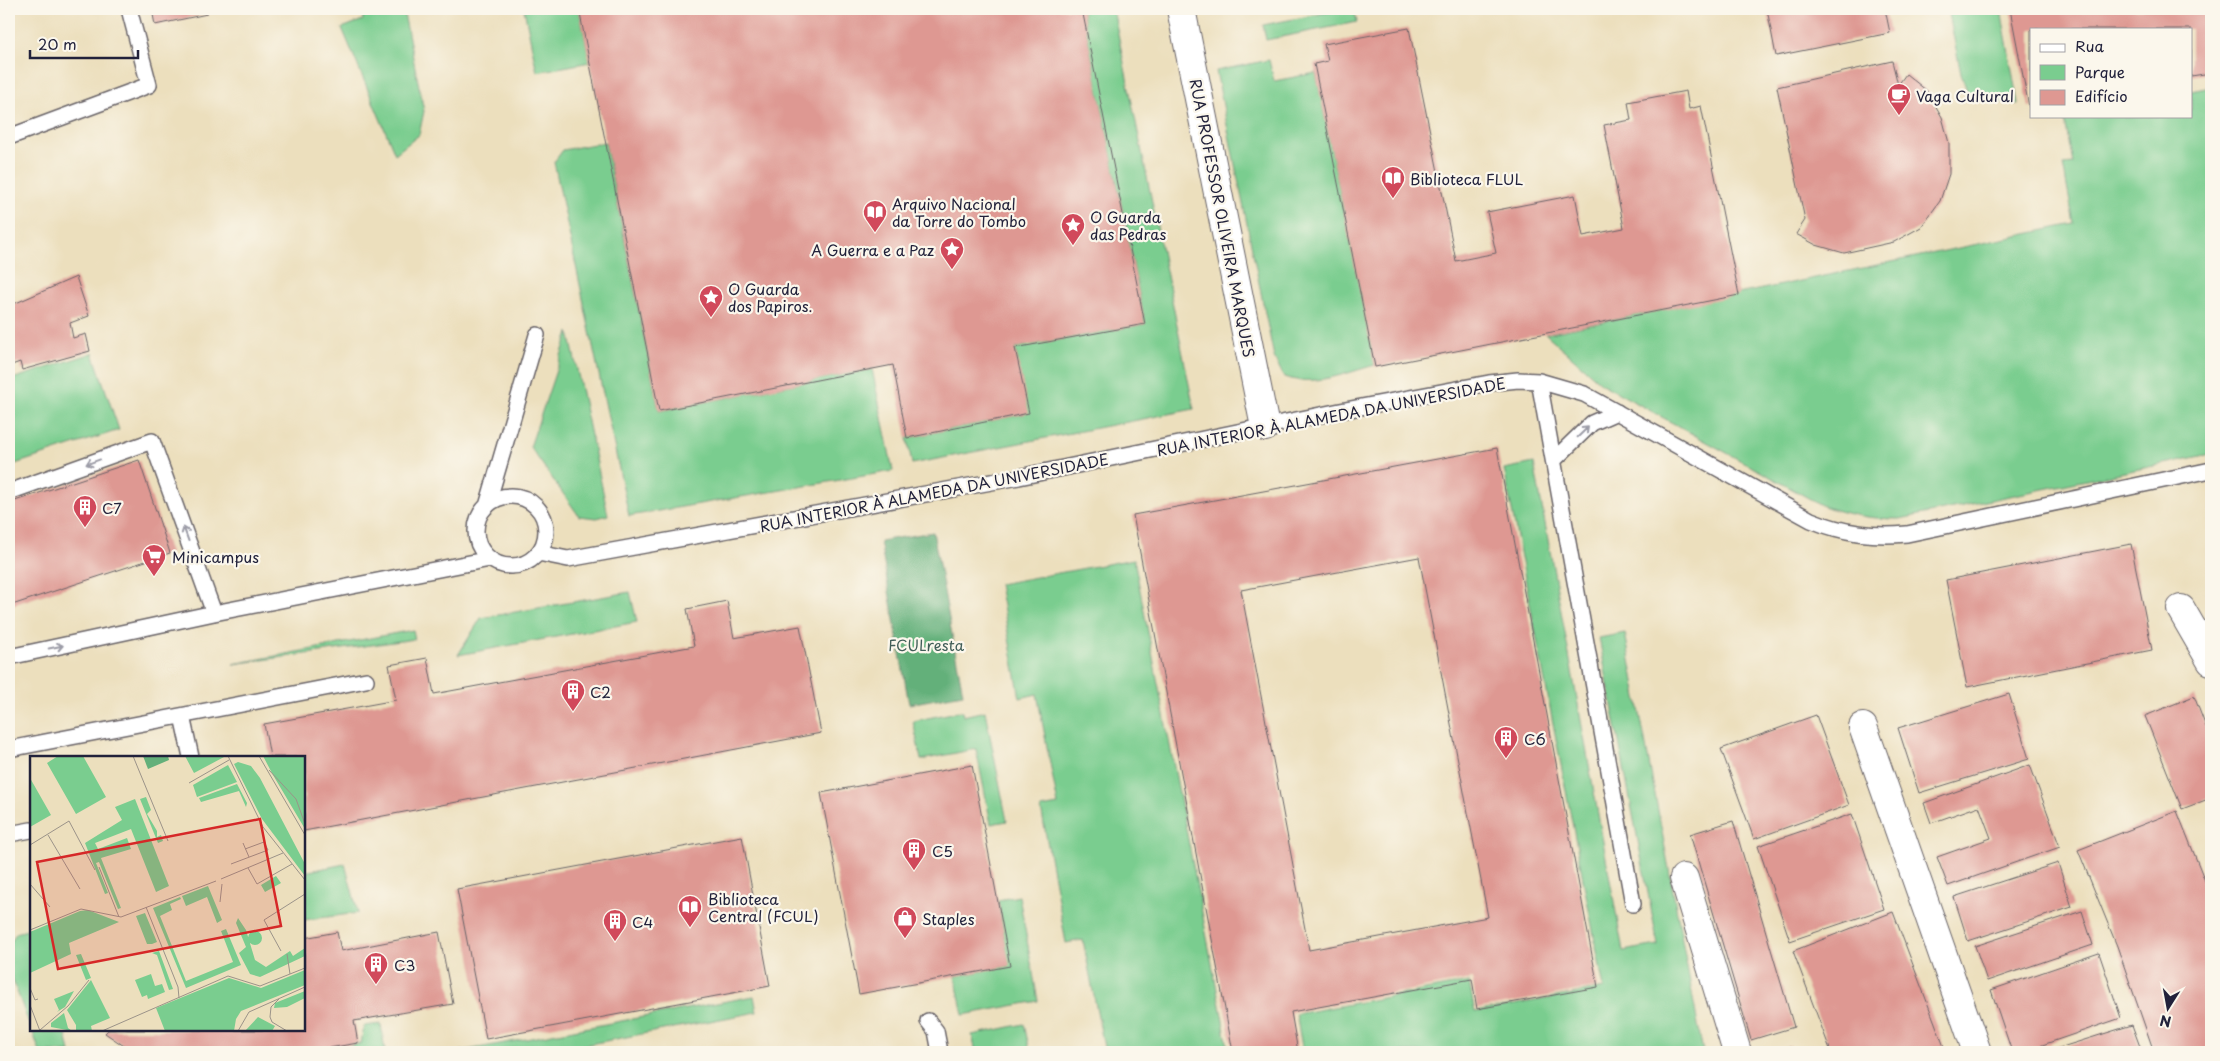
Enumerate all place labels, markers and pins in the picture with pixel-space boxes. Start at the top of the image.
cafe icon: Vaga Cultural [1886,82,1912,116]
place label: Vaga Cultural [1916,84,2014,107]
library icon: Biblioteca FLUL [1380,165,1406,199]
place label: Biblioteca FLUL [1410,167,1524,190]
place label: Arquivo Nacional da Torre do Tombo [892,192,1026,232]
library icon: Arquivo Nacional da Torre do Tombo [862,199,888,233]
place label: O Guarda das Pedras [1090,205,1166,245]
place icon: O Guarda das Pedras [1060,212,1086,246]
place icon: A Guerra e a Paz [939,236,965,270]
place label: A Guerra e a Paz [811,238,934,261]
place label: O Guarda dos Papiros. [728,277,813,317]
place icon: O Guarda dos Papiros. [698,284,724,318]
building icon: C7 [72,494,98,528]
place label: C7 [102,496,122,519]
supermarket icon: Minicampus [141,543,167,577]
place label: Minicampus [172,545,259,568]
building icon: C2 [560,678,586,712]
place label: C2 [590,680,611,703]
building icon: C6 [1493,725,1519,759]
place label: C6 [1524,727,1546,750]
building icon: C5 [901,837,927,871]
place label: C5 [932,839,953,862]
place label: Biblioteca Central (FCUL) [708,887,818,927]
library icon: Biblioteca Central (FCUL) [677,894,703,928]
shop icon: Staples [892,905,918,939]
place label: Staples [922,907,975,930]
building icon: C4 [602,908,628,942]
place label: C4 [632,910,653,933]
building icon: C3 [363,951,389,985]
place label: C3 [394,953,415,976]

